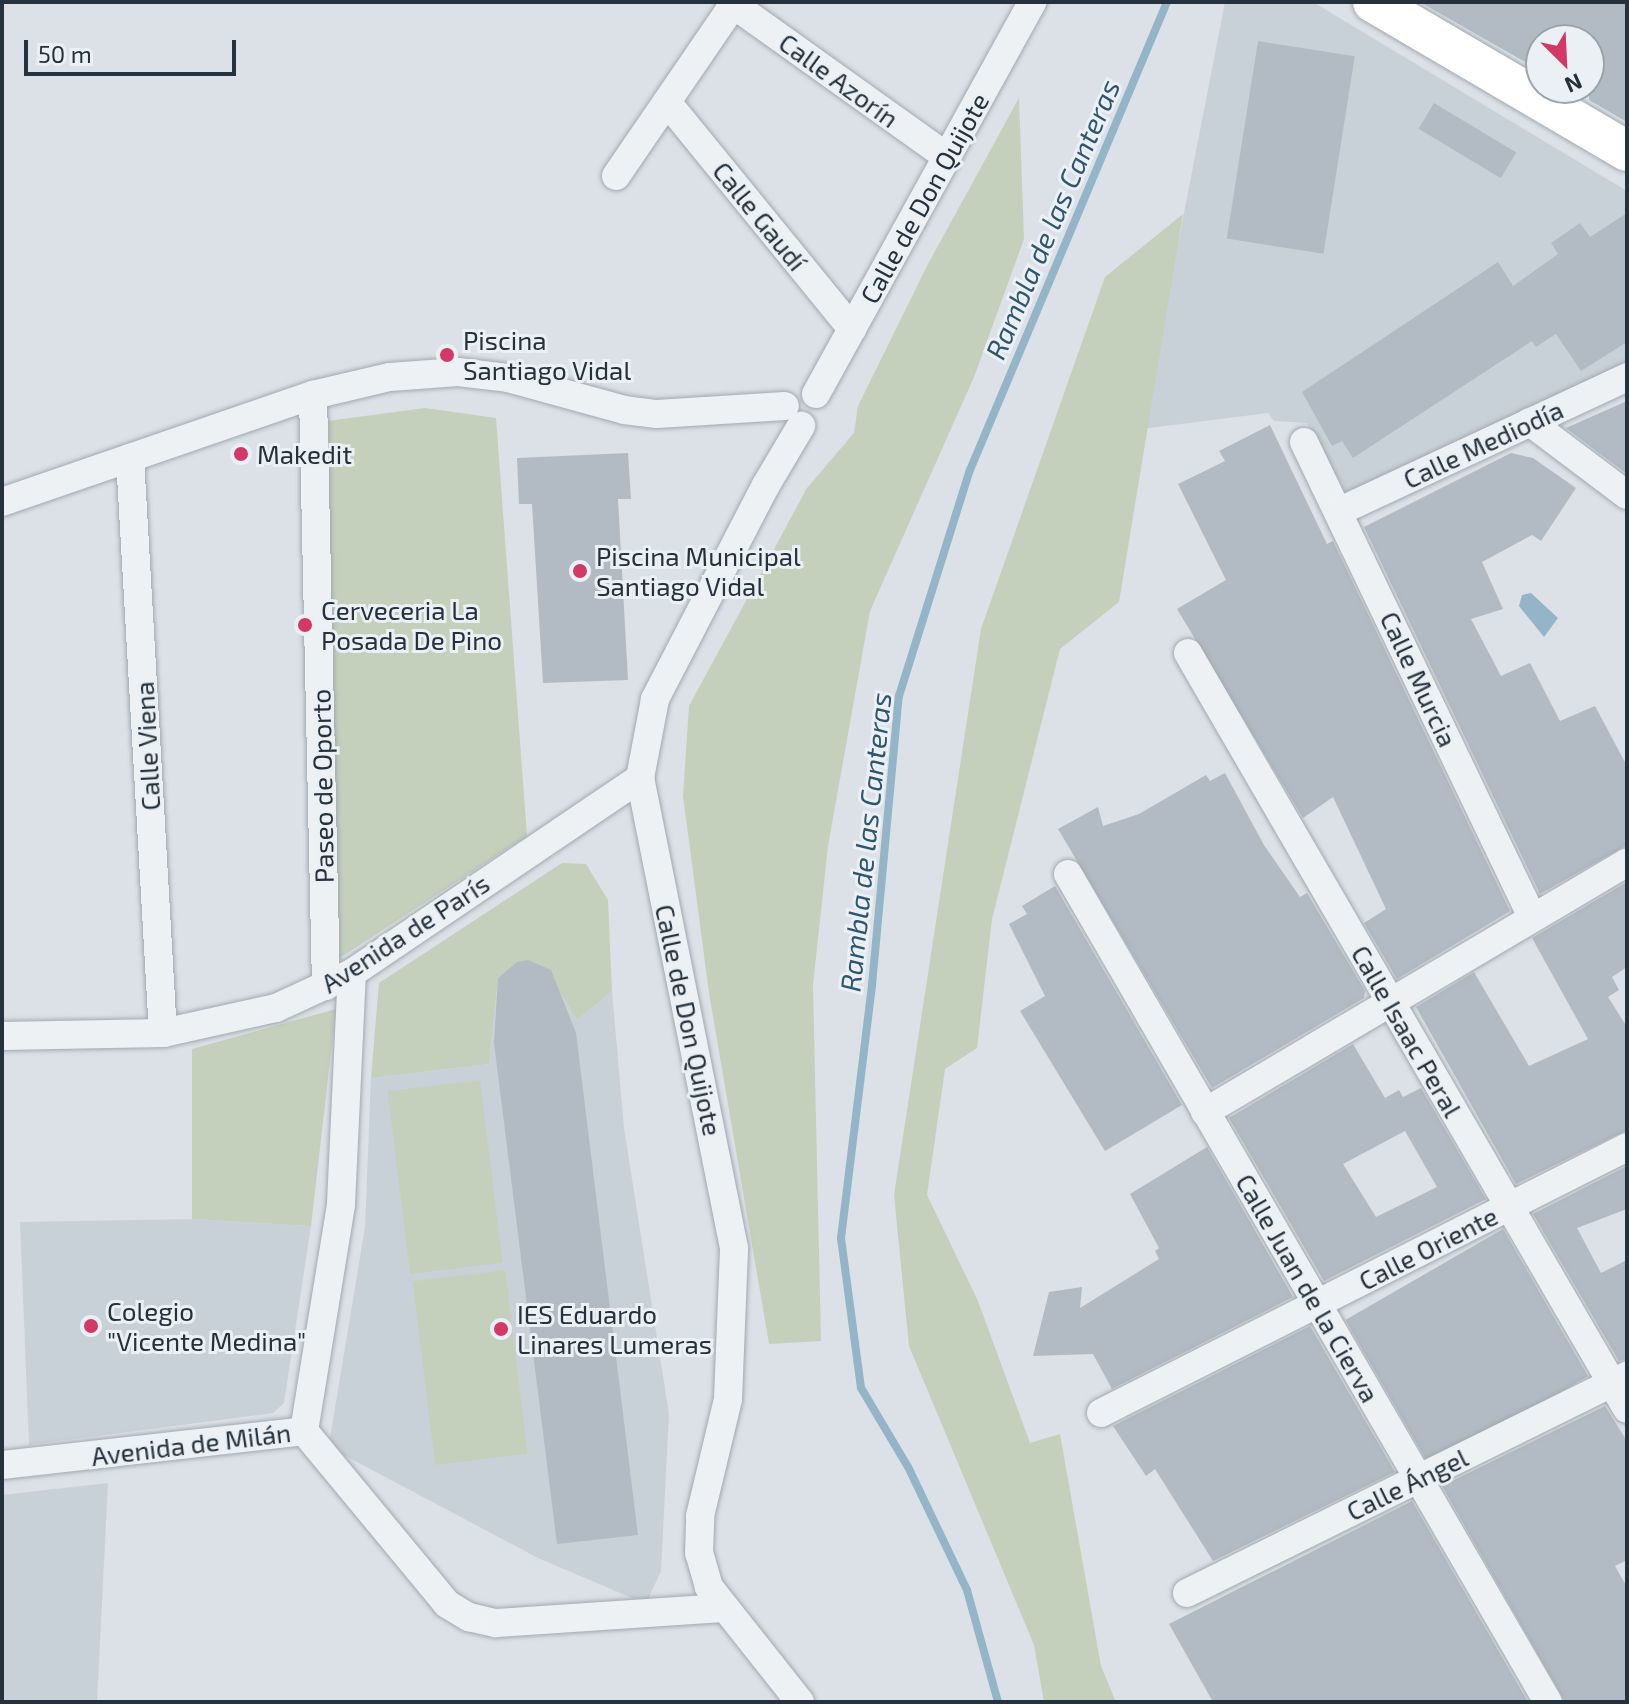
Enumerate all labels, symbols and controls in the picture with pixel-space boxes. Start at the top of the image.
scale bar [28,24,240,74]
north arrow [1525,24,1605,104]
street label: Calle Azorín [773,26,905,134]
text: 50 m [38,39,92,68]
text: N [1561,69,1587,99]
water label: Rambla de las Canteras [978,74,1126,364]
street label: Calle de Don Quijote [853,87,995,309]
street label: Calle Gaudí [707,155,813,277]
place label: Piscina Santiago Vidal [463,324,632,386]
marker: Piscina Santiago Vidal [438,346,456,364]
street label: Calle Mediodía [1398,393,1568,495]
place label: Makedit [257,438,352,470]
marker: Makedit [232,445,250,463]
place label: Piscina Municipal Santiago Vidal [596,540,801,602]
marker: Piscina Municipal Santiago Vidal [571,562,589,580]
place label: Cerveceria La Posada De Pino [321,594,502,656]
street label: Calle Murcia [1374,606,1464,752]
marker: Cerveceria La Posada De Pino [296,616,314,634]
street label: Calle Viena [128,680,166,812]
street label: Paseo de Oporto [305,689,339,883]
water label: Rambla de las Canteras [833,691,897,993]
street label: Avenida de París [315,867,495,999]
street label: Calle de Don Quijote [649,901,729,1139]
street label: Calle Isaac Peral [1345,940,1469,1122]
street label: Calle Juan de la Cierva [1230,1168,1386,1408]
street label: Calle Oriente [1353,1200,1503,1296]
place label: Colegio "Vicente Medina" [107,1295,306,1356]
place label: IES Eduardo Linares Lumeras [517,1298,712,1360]
marker: Colegio "Vicente Medina" [82,1317,100,1335]
marker: IES Eduardo Linares Lumeras [492,1320,510,1338]
street label: Avenida de Milán [89,1416,293,1472]
street label: Calle Ángel [1341,1441,1473,1527]

